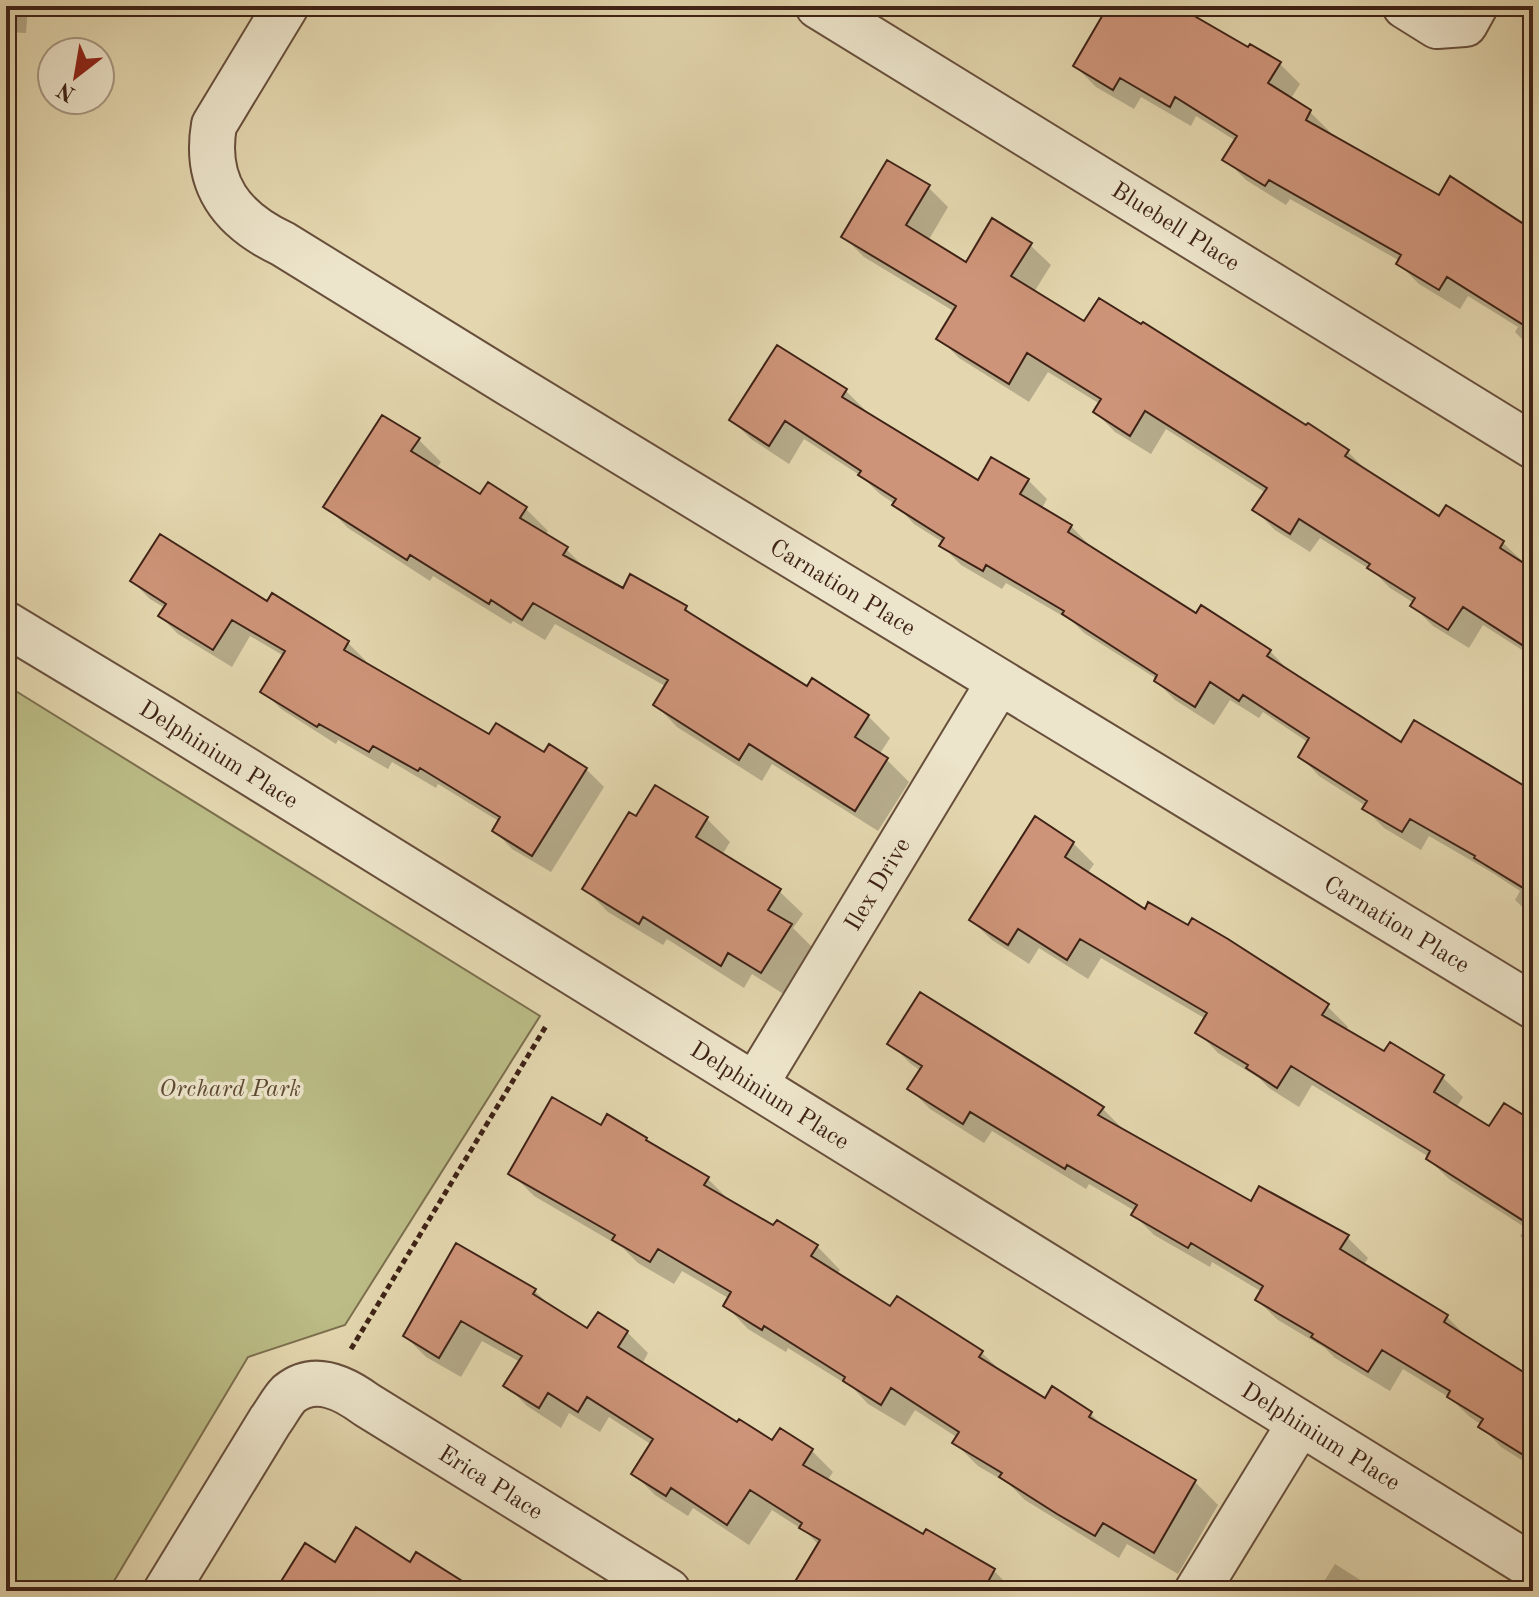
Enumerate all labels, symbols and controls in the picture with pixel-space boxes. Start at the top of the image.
north arrow [36,36,116,116]
text: N [54,78,80,105]
street label: Bluebell Place [1107,179,1243,277]
street label: Carnation Place [765,536,919,642]
street label: Delphinium Place [134,697,302,814]
street label: Ilex Drive [842,834,916,936]
street label: Carnation Place [1319,873,1473,979]
street label: Delphinium Place [685,1038,853,1155]
park label: Orchard Park [159,1078,301,1102]
street label: Delphinium Place [1236,1379,1404,1496]
street label: Erica Place [434,1442,546,1525]

